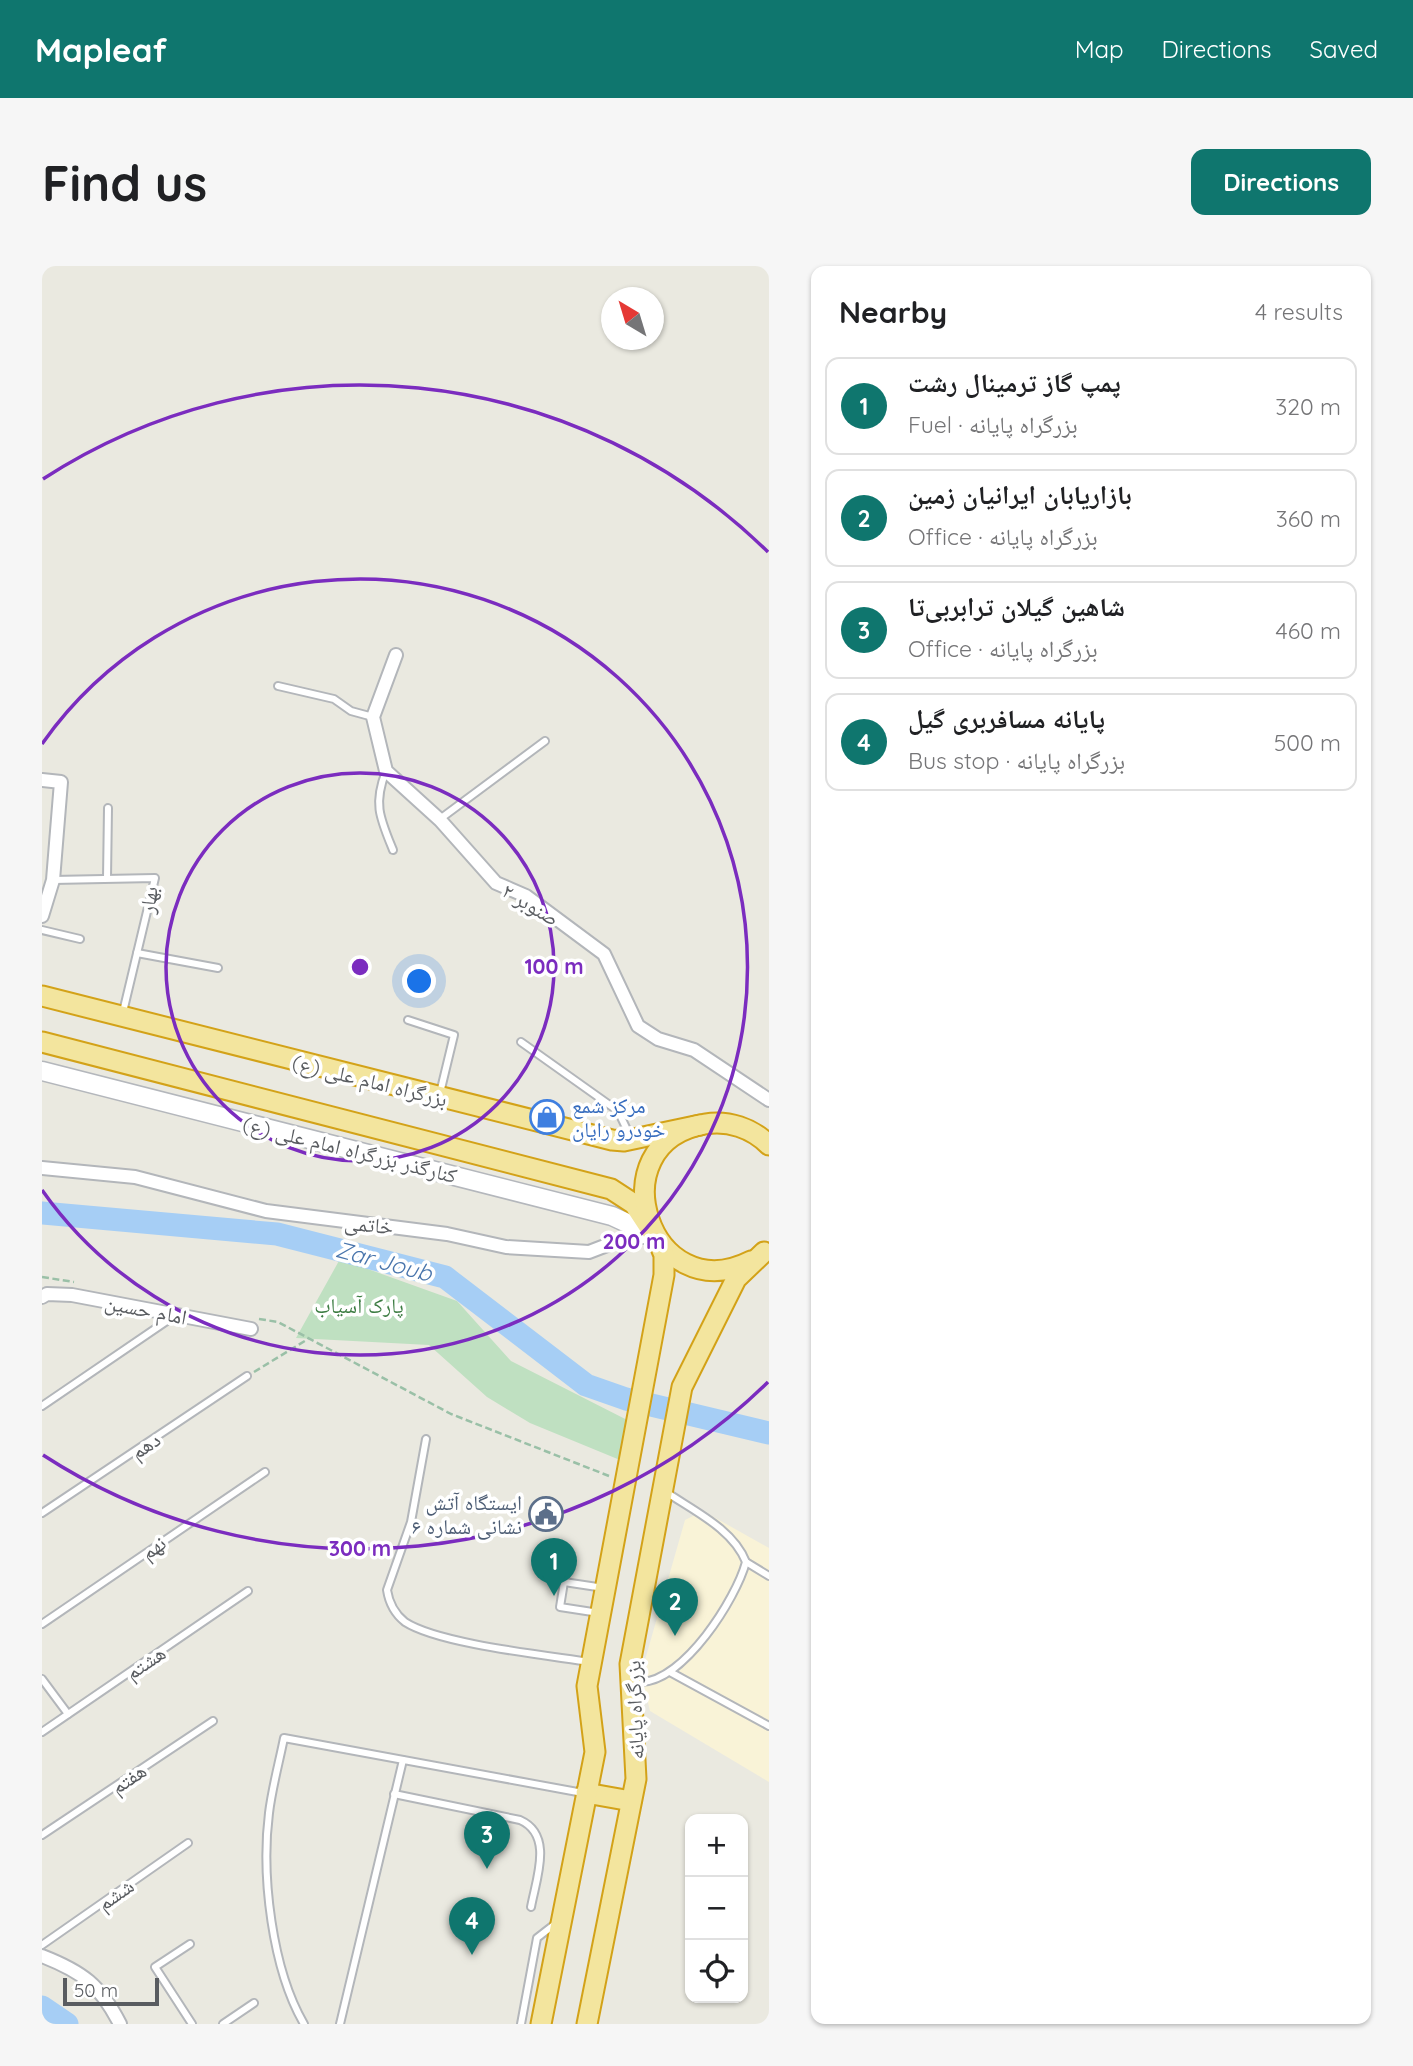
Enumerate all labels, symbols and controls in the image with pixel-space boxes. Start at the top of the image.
text: Mapleaf [35,29,167,70]
text: Map [1075,34,1124,64]
text: Directions [1162,34,1272,64]
text: Saved [1310,34,1378,64]
button: Directions [1191,149,1371,215]
text: Find us [42,152,207,213]
north arrow [601,287,664,350]
text: Nearby [839,293,947,331]
text: 4 results [1255,297,1343,326]
text: پمپ گاز ترمینال رشت [908,366,1121,399]
text: 1 [860,392,868,421]
text: 320 m [1275,392,1341,421]
text: Fuel · بزرگراه پایانه [908,410,1078,439]
text: بازاریابان ایرانیان زمین [908,478,1132,511]
text: 2 [857,504,871,533]
text: 360 m [1276,504,1341,533]
text: Office · بزرگراه پایانه [908,522,1098,551]
text: شاهین گیلان ترابربی‌تا [908,590,1125,623]
text: 3 [858,616,870,645]
text: 460 m [1276,616,1341,645]
text: Office · بزرگراه پایانه [908,634,1098,663]
text: پایانه مسافربری گیل [908,702,1105,735]
text: 4 [857,728,871,757]
text: 500 m [1274,728,1341,757]
text: Bus stop · بزرگراه پایانه [908,746,1125,775]
street label: صنوبر ۲ [498,877,564,931]
street label: بهار [133,885,163,916]
text: 100 m [524,953,584,979]
centre of rings [348,955,372,979]
your location [402,964,436,998]
street label: بزرگراه امام علی (ع) [289,1048,450,1114]
place label: مرکز شمع خودرو رایان [572,1092,665,1142]
shop icon: مرکز شمع خودرو رایان [528,1098,566,1136]
street label: کنارگذر بزرگراه امام علی (ع) [240,1110,460,1190]
street label: خاتمی [343,1209,395,1240]
text: 200 m [603,1228,665,1254]
water label: Zar Joub [333,1234,436,1288]
street label: امام حسین [102,1288,189,1332]
park label: پارک آسیاب [314,1292,404,1318]
street label: دهم [125,1426,166,1466]
place label: ایستگاه آتش نشانی شماره ۶ [411,1489,522,1540]
public building icon: ایستگاه آتش نشانی شماره ۶ [527,1495,565,1533]
street label: نهم [135,1529,172,1566]
text: 300 m [329,1535,391,1561]
pin: 1 [531,1538,577,1596]
pin: 2 [652,1578,698,1636]
street label: هشتم [120,1639,171,1687]
street label: بزرگراه پایانه [619,1660,649,1760]
street label: هفتم [105,1757,152,1801]
pin: 3 [464,1811,510,1869]
map controls [685,1814,748,2003]
button: + [685,1814,748,1877]
street label: ششم [92,1872,140,1917]
button: − [685,1877,748,1940]
pin: 4 [449,1897,495,1955]
button: locate [685,1940,748,2003]
scale bar [63,1975,159,2007]
text: 50 m [74,1978,118,2002]

